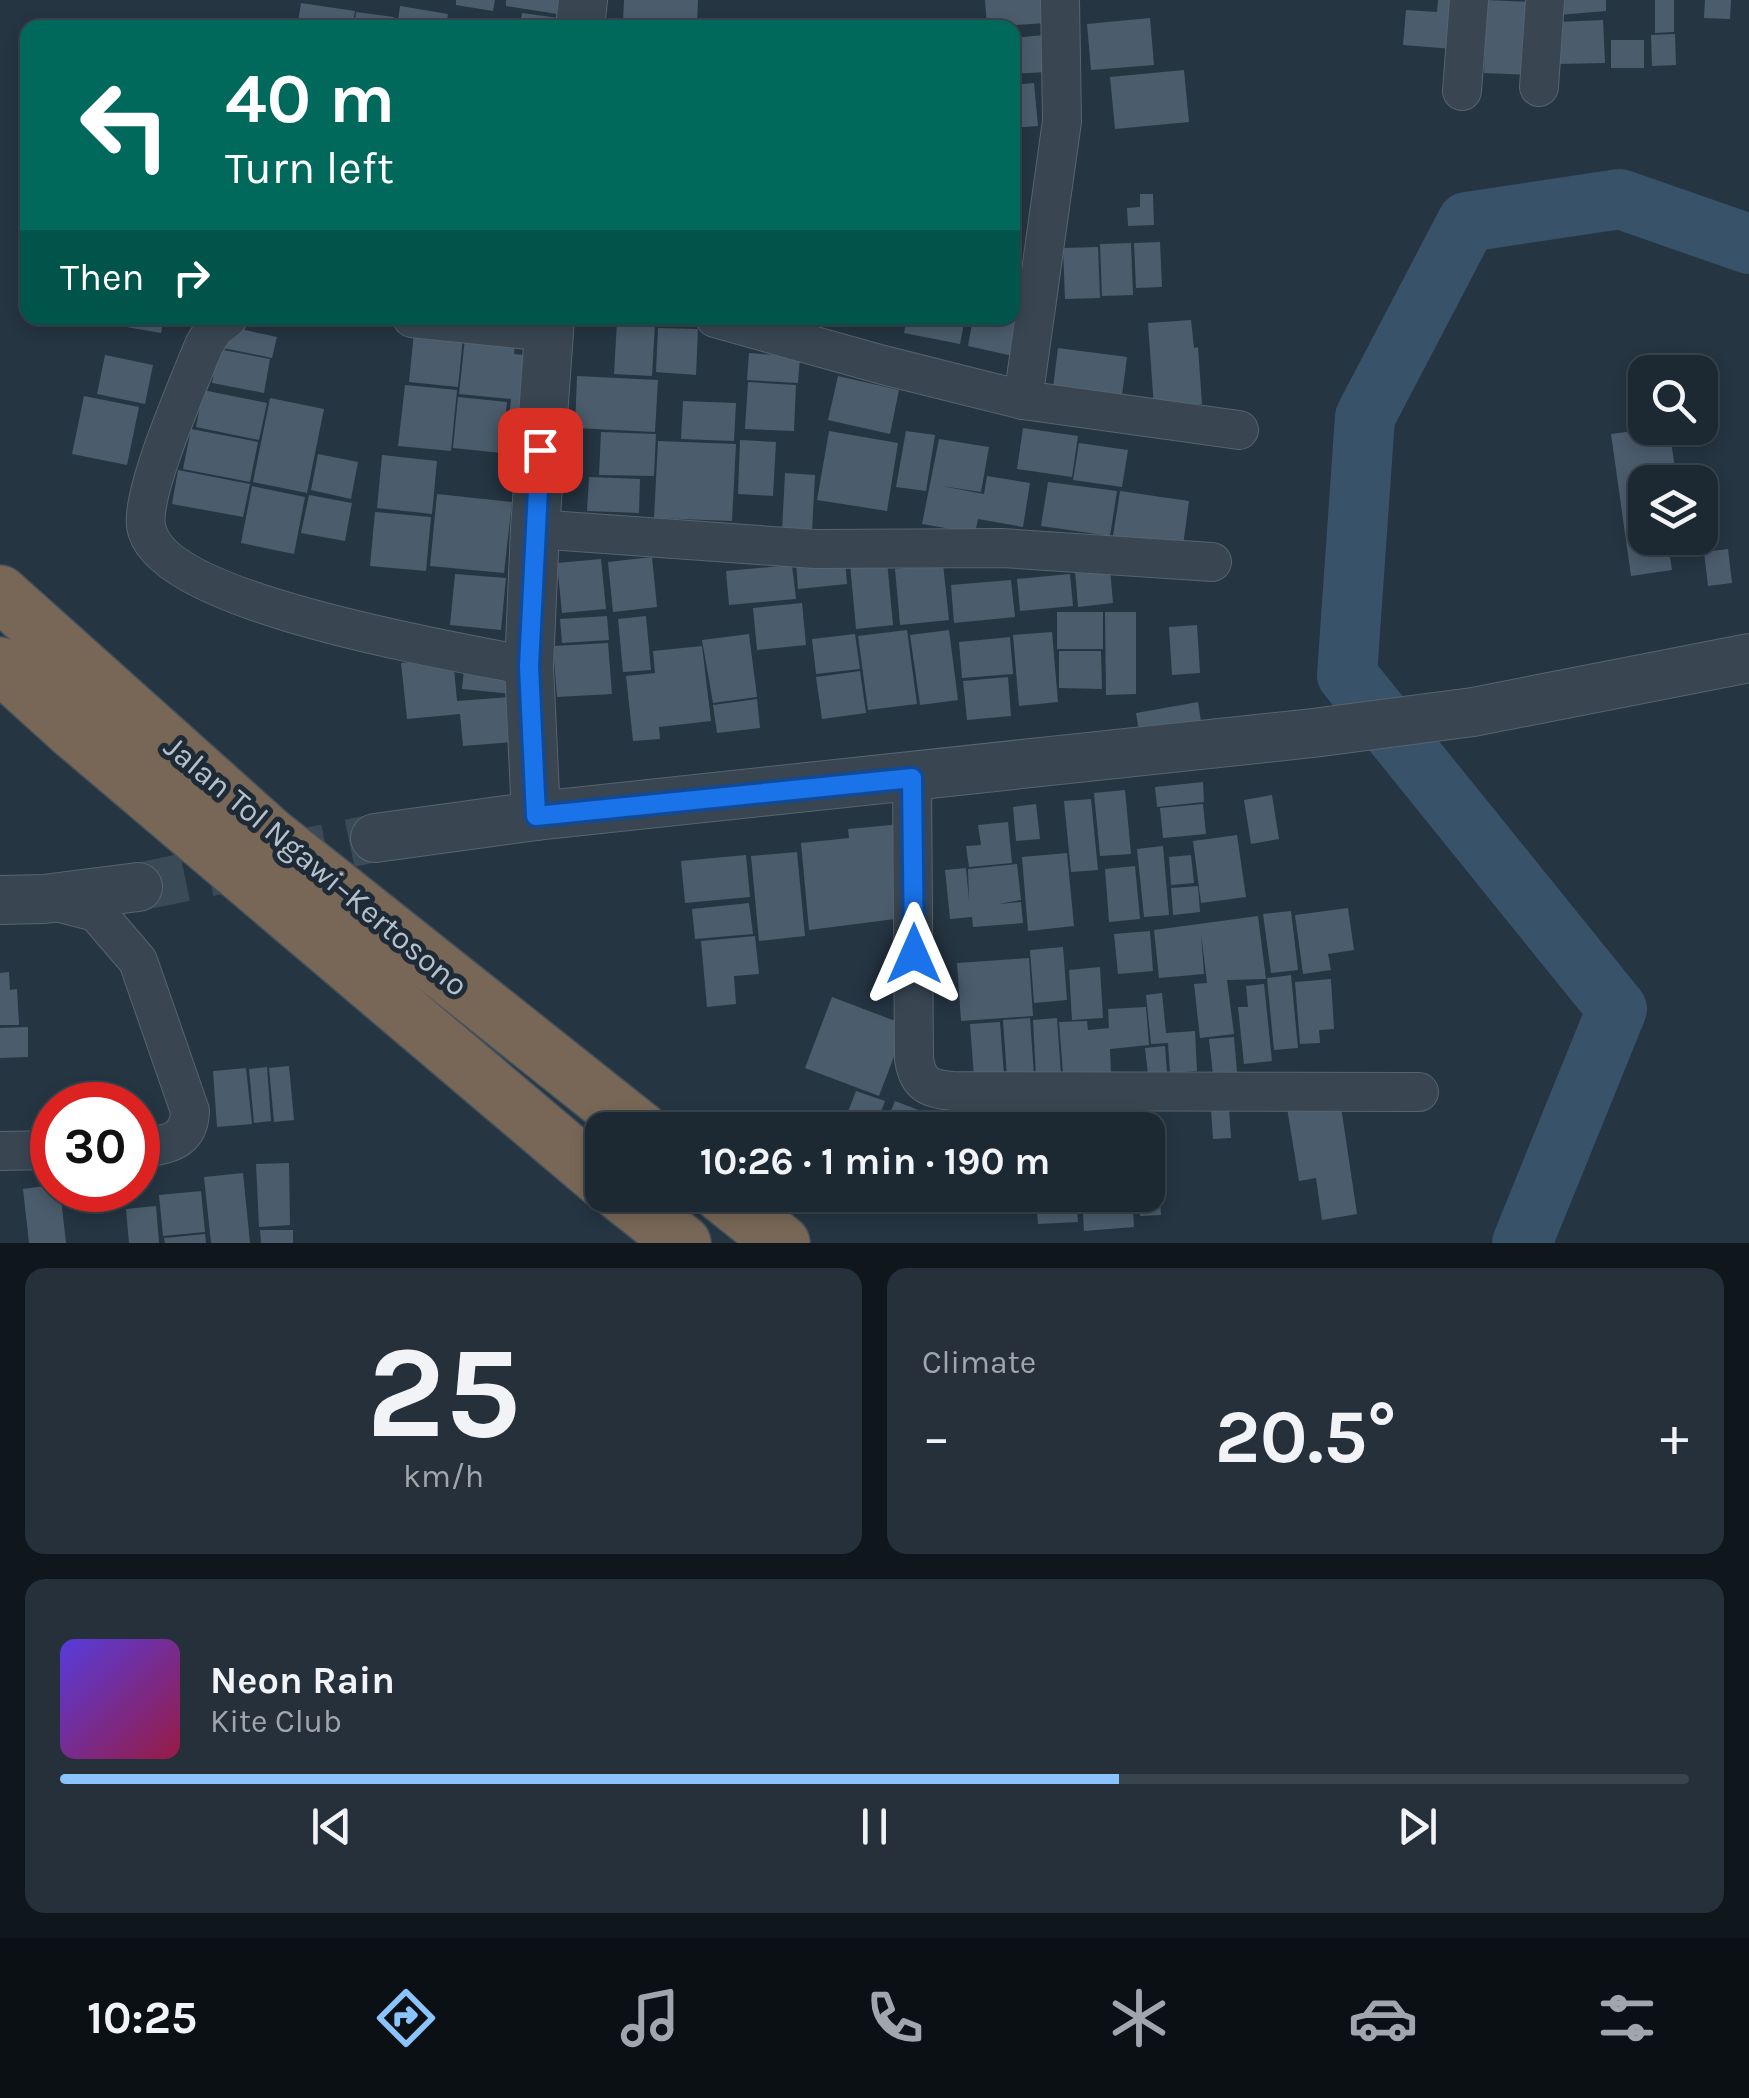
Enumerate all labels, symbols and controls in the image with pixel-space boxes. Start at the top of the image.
text: 40 m [225,58,395,140]
icon: left [60,60,190,190]
text: Turn left [225,142,394,194]
icon: right [164,250,219,305]
text: Then [60,255,144,300]
map controls [1628,355,1718,555]
button: search [1628,355,1718,445]
pin [498,408,583,493]
icon: arrive [513,423,568,478]
button: layers [1628,465,1718,555]
street label: Jalan Tol Ngawi–Kertosono [157,728,475,1004]
position arrow [862,902,966,1006]
speed limit sign: 30 [30,1082,160,1212]
text: 10:26 · 1 min · 190 m [700,1139,1050,1184]
text: 25 [366,1317,521,1469]
text: Climate [922,1344,1036,1381]
text: 20.5° [1215,1393,1396,1481]
text: − [922,1405,951,1469]
text: + [1660,1405,1689,1469]
text: km/h [403,1458,484,1495]
text: Neon Rain [210,1658,395,1703]
text: Kite Club [210,1703,342,1740]
icon: previous [304,1799,359,1854]
icon: pause [847,1799,902,1854]
icon: next [1390,1799,1445,1854]
icon: directions [371,1983,441,2053]
icon: music [615,1983,685,2053]
icon: phone [860,1983,930,2053]
icon: climate [1104,1983,1174,2053]
icon: car [1348,1983,1418,2053]
icon: filters [1592,1983,1662,2053]
text: 10:25 [87,1992,197,2044]

